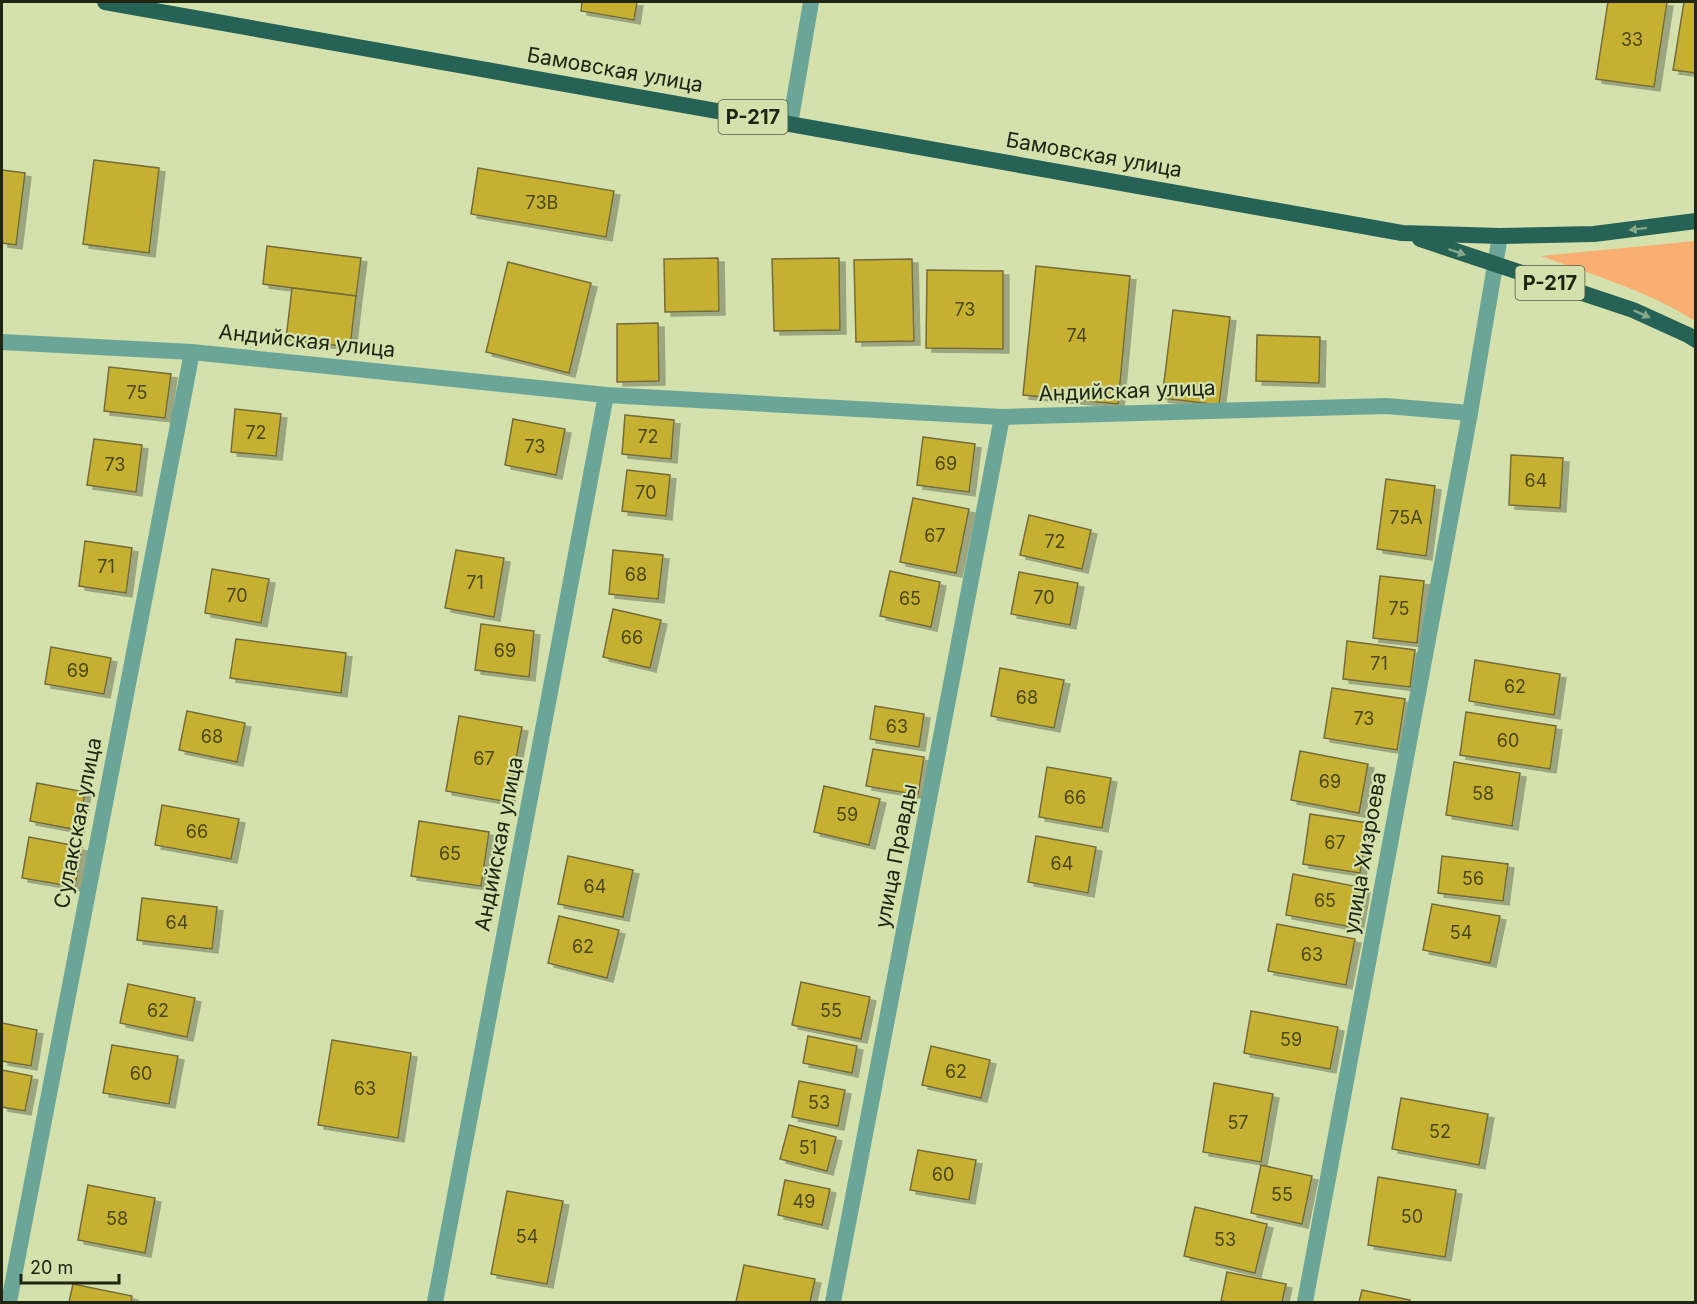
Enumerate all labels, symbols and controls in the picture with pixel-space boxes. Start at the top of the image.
house number: 33 [1621,29,1643,50]
street label: Бамовская улица [525,42,705,97]
road number: Р-217 [718,100,788,134]
street label: Бамовская улица [1004,127,1184,182]
house number: 73В [526,192,558,213]
one-way arrow [1628,225,1647,234]
one-way arrow [1448,247,1466,257]
road number: Р-217 [1516,266,1584,300]
house number: 73 [954,299,976,320]
one-way arrow [1633,309,1651,319]
street label: Андийская улица [218,319,397,362]
house number: 74 [1067,325,1087,346]
street label: Андийская улица [1038,375,1216,406]
house number: 75 [127,382,147,403]
house number: 72 [245,422,267,443]
house number: 72 [637,426,659,447]
house number: 73 [524,436,546,457]
house number: 69 [935,453,957,474]
house number: 73 [104,454,126,475]
house number: 64 [1525,470,1547,491]
house number: 70 [635,482,657,503]
house number: 75А [1389,507,1423,528]
house number: 67 [924,525,946,546]
house number: 72 [1044,531,1066,552]
house number: 71 [97,556,115,577]
house number: 68 [625,564,647,585]
house number: 71 [466,572,484,593]
house number: 70 [226,585,248,606]
house number: 70 [1033,587,1055,608]
house number: 65 [899,588,921,609]
house number: 75 [1389,598,1409,619]
house number: 66 [621,627,643,648]
house number: 69 [494,640,516,661]
house number: 71 [1370,653,1388,674]
house number: 69 [67,660,89,681]
house number: 62 [1504,676,1526,697]
house number: 68 [1016,687,1038,708]
house number: 73 [1353,708,1375,729]
house number: 63 [886,716,908,737]
house number: 68 [201,726,223,747]
house number: 60 [1497,730,1519,751]
street label: Сулакская улица [49,735,106,910]
house number: 67 [473,748,495,769]
street label: Андийская улица [469,754,528,933]
street label: улица Хизроева [1338,770,1391,936]
house number: 69 [1319,771,1341,792]
street label: улица Правды [869,782,922,930]
house number: 58 [1472,783,1494,804]
house number: 66 [1064,787,1086,808]
house number: 59 [836,804,858,825]
house number: 66 [186,821,208,842]
house number: 67 [1324,832,1346,853]
house number: 65 [439,843,461,864]
house number: 64 [1051,853,1073,874]
house number: 56 [1462,868,1484,889]
house number: 64 [584,876,606,897]
house number: 65 [1314,890,1336,911]
house number: 64 [166,912,188,933]
house number: 54 [1450,922,1472,943]
house number: 62 [572,936,594,957]
house number: 63 [1301,944,1323,965]
house number: 62 [147,1000,169,1021]
house number: 55 [820,1000,842,1021]
house number: 59 [1280,1029,1302,1050]
house number: 62 [945,1061,967,1082]
house number: 60 [130,1063,152,1084]
house number: 63 [354,1078,376,1099]
house number: 53 [808,1092,830,1113]
house number: 57 [1227,1112,1249,1133]
house number: 52 [1429,1121,1451,1142]
house number: 51 [799,1137,817,1158]
house number: 60 [932,1164,954,1185]
house number: 55 [1271,1184,1293,1205]
house number: 49 [793,1191,815,1212]
house number: 50 [1401,1206,1423,1227]
house number: 58 [106,1208,128,1229]
house number: 54 [516,1226,538,1247]
house number: 53 [1214,1229,1236,1250]
scale bar [21,1247,118,1285]
text: 20 m [30,1257,73,1278]

